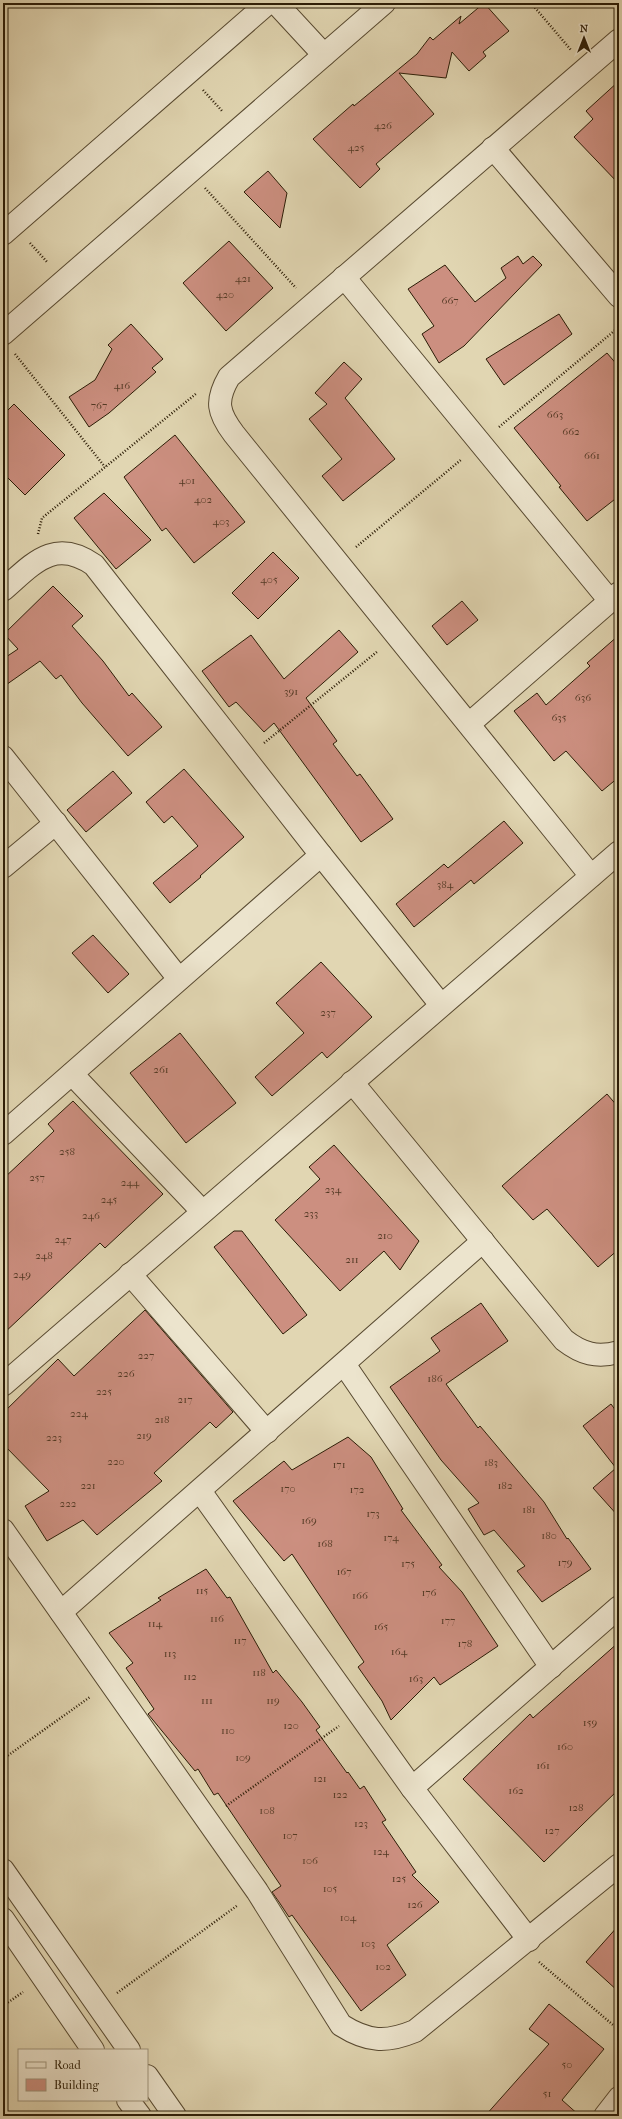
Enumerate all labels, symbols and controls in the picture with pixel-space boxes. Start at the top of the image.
north arrow [564,18,604,58]
text: N [580,22,589,35]
house number: 426 [374,119,392,132]
house number: 425 [348,141,365,154]
house number: 421 [235,272,251,285]
house number: 420 [216,288,234,301]
house number: 667 [441,294,459,307]
house number: 416 [114,379,130,392]
house number: 767 [91,399,107,412]
house number: 663 [547,408,563,421]
house number: 662 [562,425,580,438]
house number: 661 [584,449,600,462]
house number: 401 [179,474,195,487]
house number: 402 [194,493,212,506]
house number: 403 [212,515,230,528]
house number: 405 [260,573,278,586]
house number: 391 [284,685,298,698]
house number: 636 [575,691,591,704]
house number: 635 [551,711,567,724]
house number: 384 [437,878,454,891]
house number: 237 [320,1006,336,1019]
house number: 261 [153,1063,169,1076]
house number: 258 [59,1145,75,1158]
house number: 257 [29,1171,45,1184]
house number: 244 [121,1176,140,1189]
house number: 234 [325,1183,342,1196]
house number: 245 [101,1193,118,1206]
house number: 233 [304,1207,318,1220]
house number: 246 [82,1209,100,1222]
house number: 210 [377,1229,393,1242]
house number: 247 [54,1233,72,1246]
house number: 248 [35,1249,53,1262]
house number: 211 [345,1253,359,1266]
house number: 249 [13,1268,31,1281]
house number: 227 [138,1349,154,1362]
house number: 226 [117,1367,135,1380]
house number: 186 [427,1372,443,1385]
house number: 225 [96,1385,112,1398]
house number: 217 [178,1393,192,1406]
house number: 224 [70,1407,88,1420]
house number: 218 [154,1413,170,1426]
house number: 219 [136,1429,152,1442]
house number: 223 [46,1431,62,1444]
house number: 220 [107,1455,125,1468]
house number: 183 [484,1456,498,1469]
house number: 171 [332,1458,346,1471]
house number: 221 [80,1479,96,1492]
house number: 182 [497,1479,513,1492]
house number: 170 [280,1482,296,1495]
house number: 172 [350,1483,365,1496]
house number: 222 [60,1497,77,1510]
house number: 181 [522,1503,536,1516]
house number: 173 [366,1507,380,1520]
house number: 169 [301,1514,317,1527]
house number: 180 [541,1529,557,1542]
house number: 174 [383,1531,399,1544]
house number: 168 [317,1537,333,1550]
house number: 179 [557,1556,573,1569]
house number: 175 [401,1557,415,1570]
house number: 167 [336,1565,352,1578]
house number: 115 [196,1584,209,1597]
house number: 176 [421,1586,437,1599]
house number: 166 [352,1589,368,1602]
house number: 116 [210,1612,224,1625]
house number: 177 [441,1614,455,1627]
house number: 114 [148,1617,163,1630]
house number: 165 [374,1620,389,1633]
house number: 117 [233,1634,247,1647]
house number: 178 [458,1637,472,1650]
house number: 164 [391,1645,408,1658]
house number: 113 [164,1647,176,1660]
house number: 118 [252,1666,266,1679]
house number: 112 [183,1670,197,1683]
house number: 163 [409,1672,423,1685]
house number: 111 [201,1694,213,1707]
house number: 119 [266,1694,280,1707]
house number: 159 [583,1716,597,1729]
house number: 120 [283,1719,299,1732]
house number: 110 [221,1724,235,1737]
house number: 160 [557,1740,573,1753]
house number: 109 [235,1751,251,1764]
house number: 161 [536,1759,550,1772]
house number: 121 [313,1772,327,1785]
house number: 162 [508,1784,524,1797]
house number: 122 [332,1788,348,1801]
house number: 128 [568,1801,584,1814]
house number: 108 [259,1804,275,1817]
house number: 123 [354,1817,368,1830]
house number: 127 [545,1824,559,1837]
house number: 107 [282,1829,298,1842]
house number: 124 [373,1845,390,1858]
house number: 106 [302,1854,318,1867]
house number: 125 [392,1872,406,1885]
house number: 105 [323,1882,338,1895]
house number: 126 [407,1898,423,1911]
house number: 104 [340,1911,357,1924]
house number: 103 [361,1937,375,1950]
house number: 102 [375,1960,391,1973]
legend [18,2049,148,2101]
text: Road [54,2058,81,2072]
house number: 50 [562,2058,572,2071]
text: Building [54,2078,99,2092]
house number: 51 [543,2087,551,2100]

